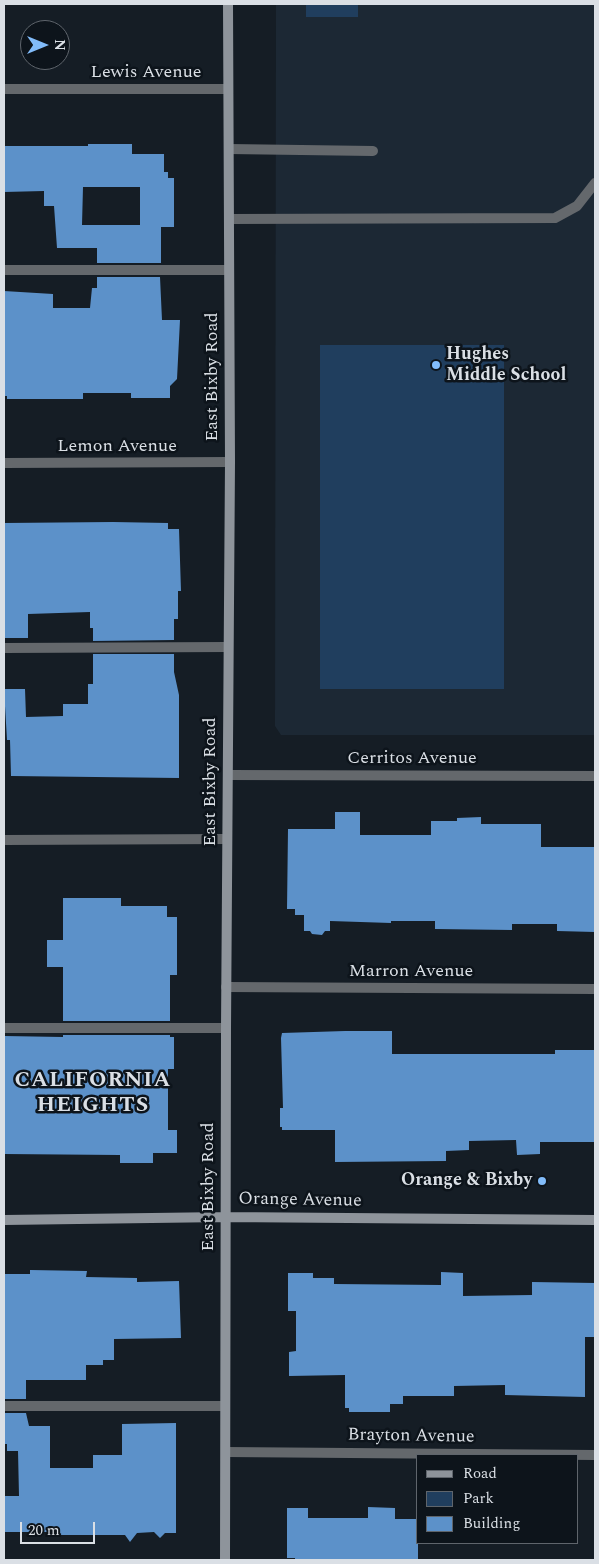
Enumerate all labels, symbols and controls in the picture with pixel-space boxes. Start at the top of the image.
north arrow [20,20,70,70]
text: N [49,39,70,51]
street label: Lewis Avenue [91,62,201,84]
street label: East Bixby Road [202,312,224,442]
place label: Hughes Middle School [446,344,566,386]
marker: Hughes Middle School [430,359,442,371]
street label: Lemon Avenue [57,436,177,458]
street label: East Bixby Road [200,717,222,847]
street label: Cerritos Avenue [347,748,477,770]
street label: Marron Avenue [349,961,473,983]
district label: CALIFORNIA HEIGHTS [13,1069,173,1120]
street label: East Bixby Road [198,1122,220,1252]
place label: Orange & Bixby [401,1170,532,1192]
marker: Orange & Bixby [536,1175,548,1187]
street label: Orange Avenue [238,1189,362,1213]
street label: Brayton Avenue [347,1425,475,1449]
legend [416,1454,579,1544]
text: Road [463,1462,497,1485]
text: Park [463,1487,494,1510]
scale bar [22,1512,98,1544]
text: Building [463,1512,520,1535]
text: 20 m [28,1519,60,1542]

